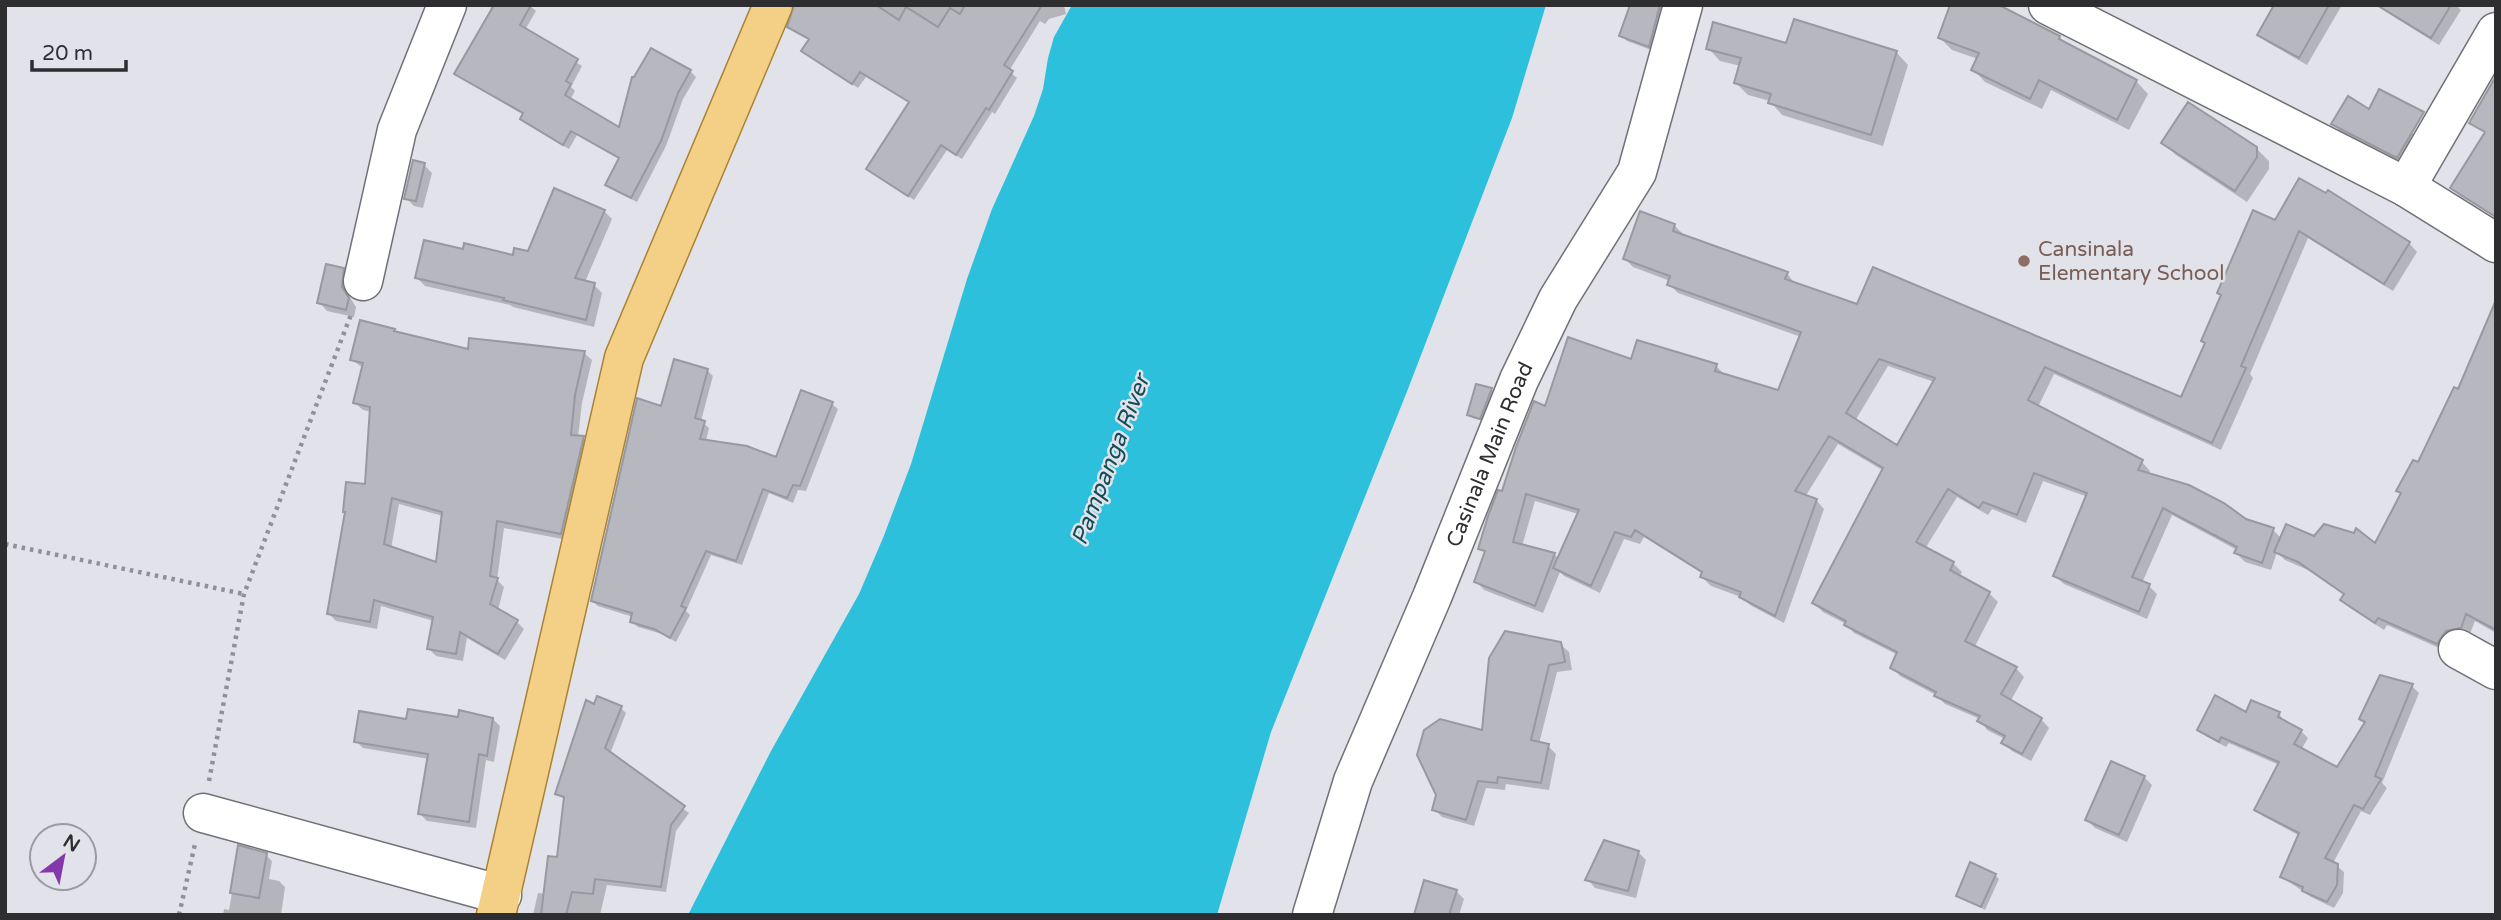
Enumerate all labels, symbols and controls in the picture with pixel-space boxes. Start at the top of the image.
scale bar [32,28,126,72]
text: 20 m [42,41,93,66]
place label: Cansinala Elementary School [2038,237,2225,286]
marker: Cansinala Elementary School [2016,253,2032,269]
street label: Casinala Main Road [1441,358,1538,551]
water label: Pampanga River [1066,368,1157,549]
north arrow [28,822,98,892]
text: N [59,830,84,857]

